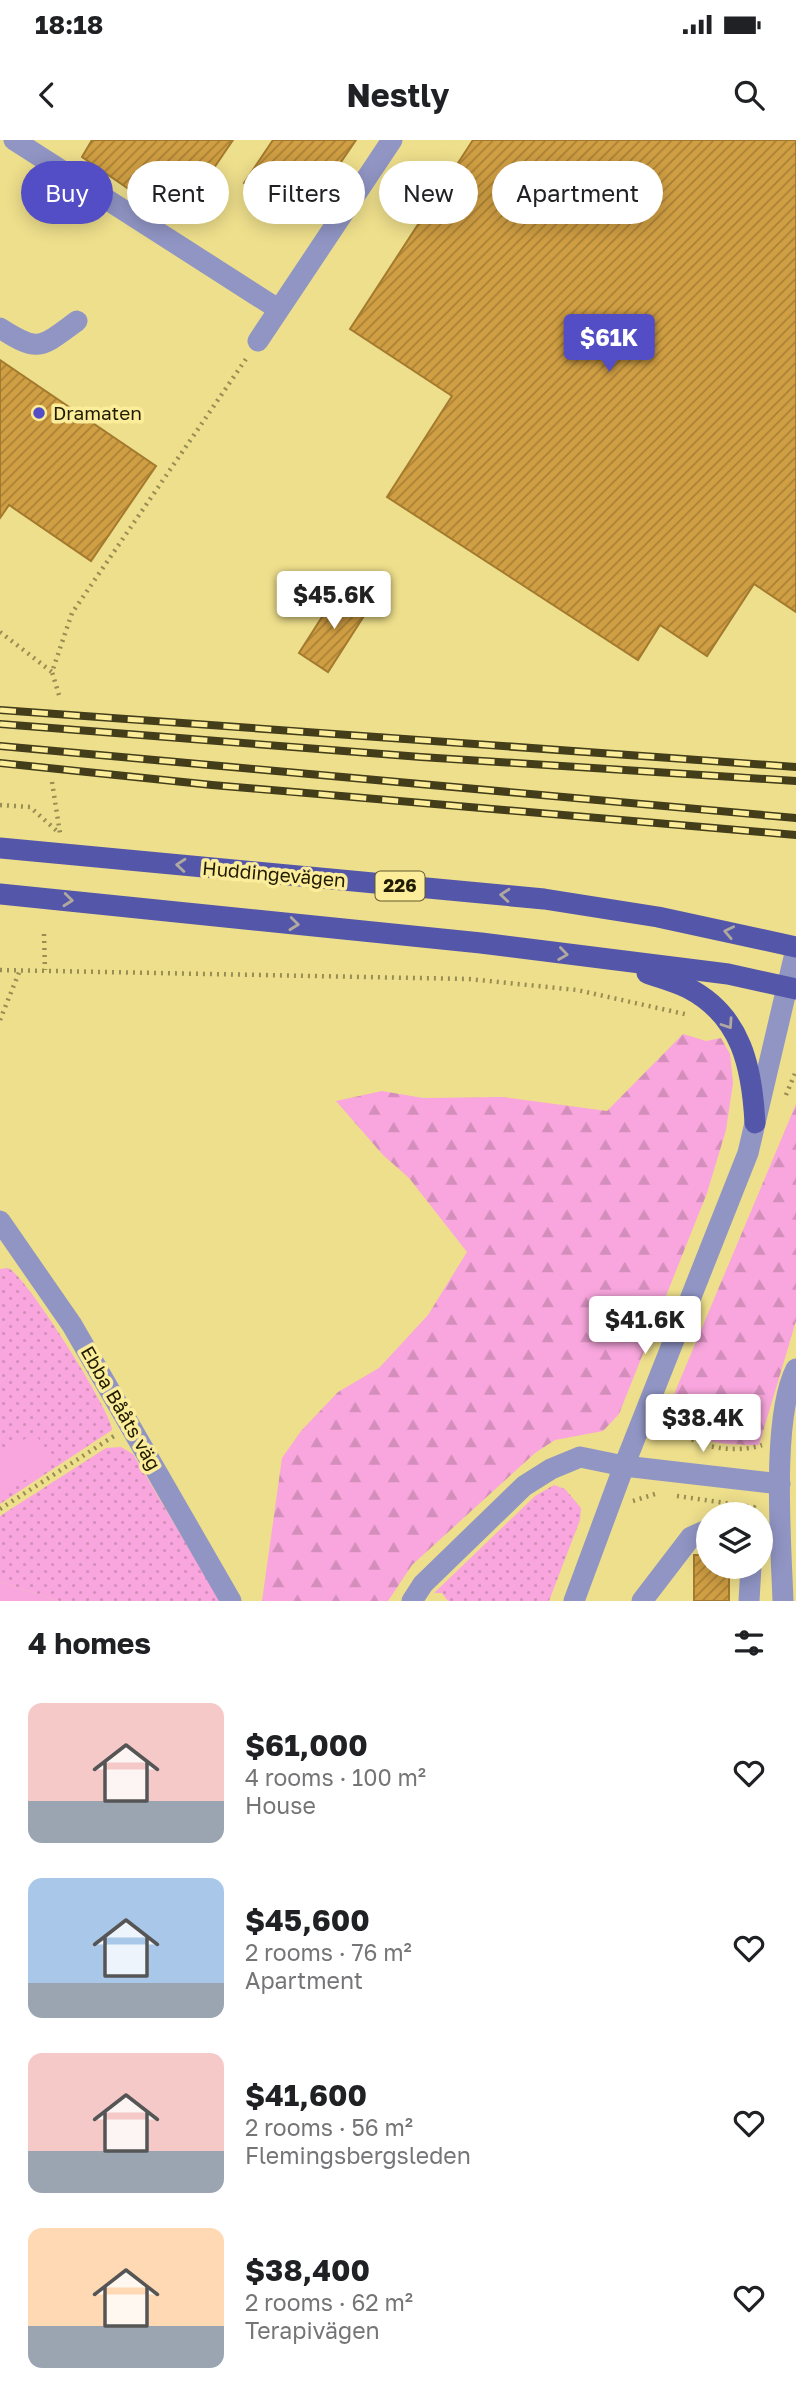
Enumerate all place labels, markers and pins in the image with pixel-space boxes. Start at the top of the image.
pin: $61K [568,314,650,374]
place label: Dramaten [53,401,142,424]
marker: Dramaten [31,405,47,421]
pin: $45.6K [277,572,391,631]
pin: $41.6K [588,1296,702,1356]
pin: $38.4K [646,1394,760,1454]

